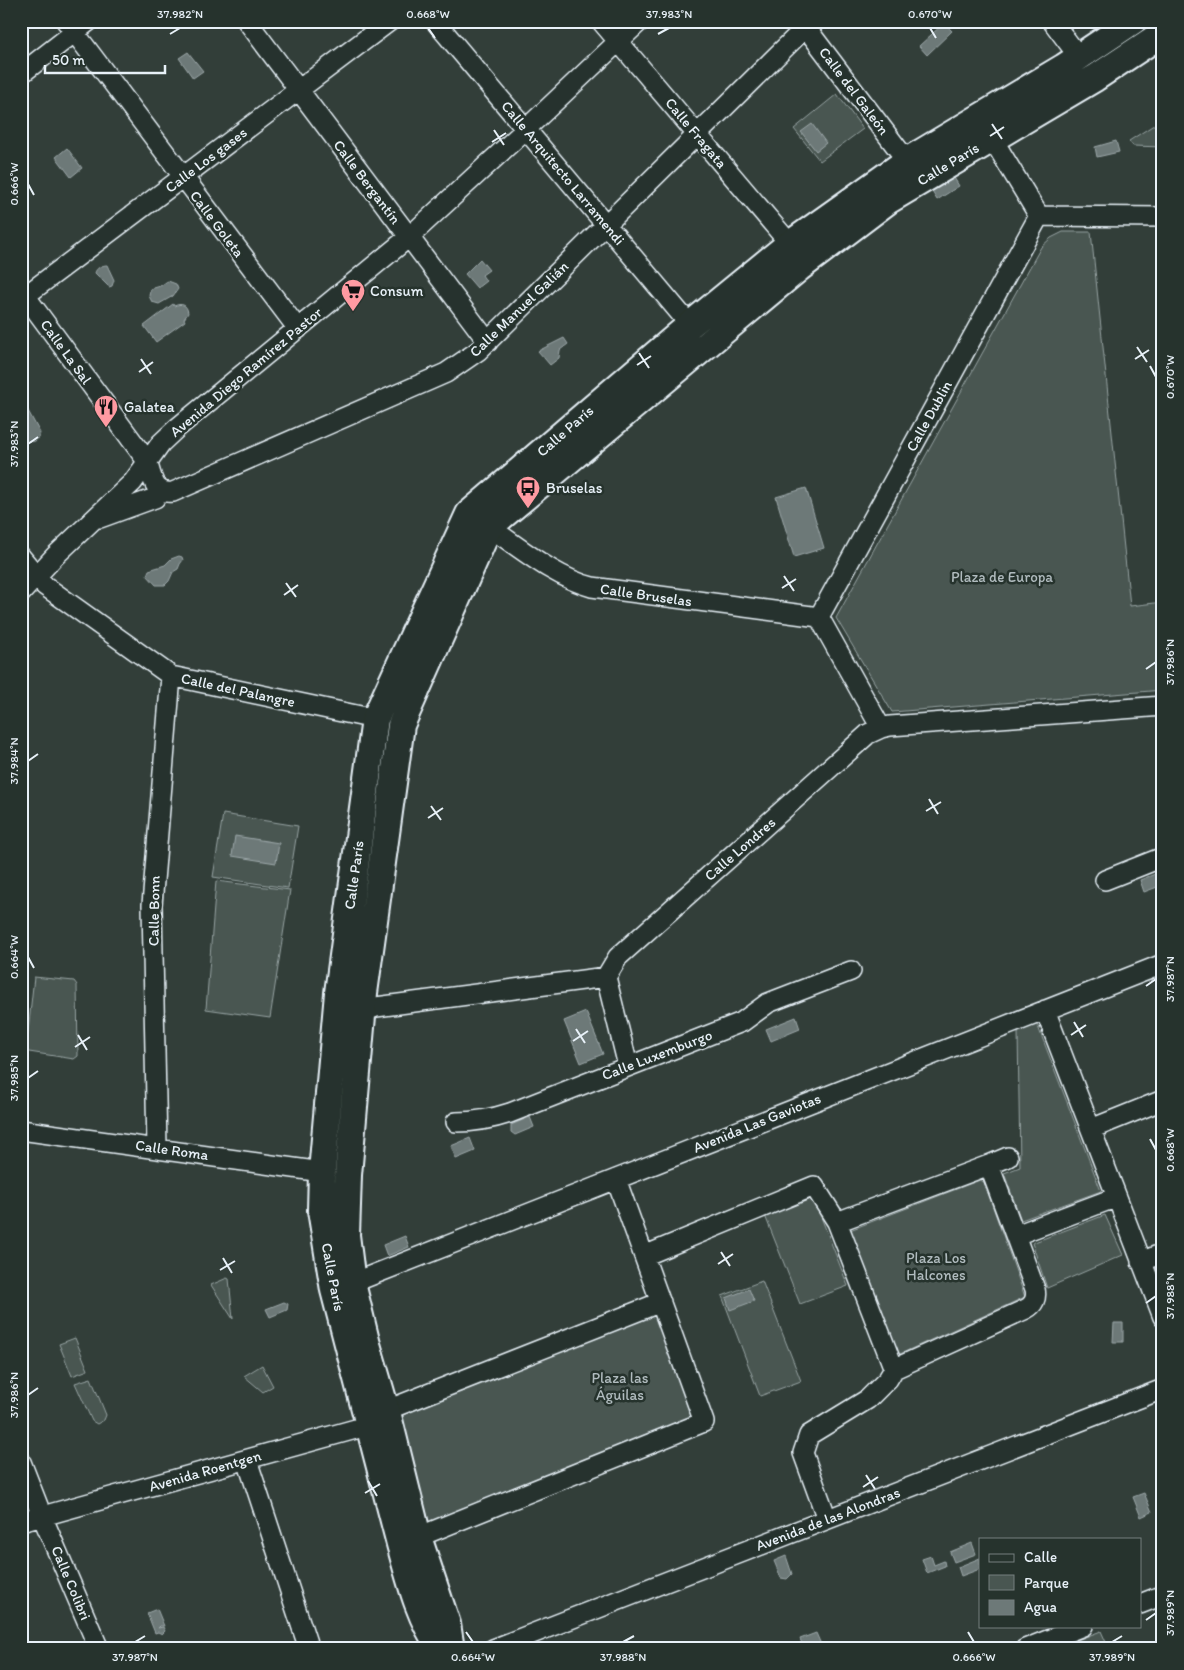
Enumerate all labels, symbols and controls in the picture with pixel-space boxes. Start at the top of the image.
text: 37.982°N [157,7,203,21]
text: 0.668°W [406,7,450,21]
text: 37.983°N [646,7,692,21]
text: 0.670°W [908,7,952,21]
scale bar [45,42,165,74]
street label: Calle del Galeón [815,44,893,139]
text: 50 m [52,51,85,69]
street label: Calle Fragata [661,94,731,172]
street label: Calle Arquitecto Larramendi [497,97,629,249]
street label: Calle Los gases [162,123,251,197]
street label: Calle Bergantín [330,136,405,228]
street label: Calle París [914,138,983,190]
text: 0.666°W [7,162,21,206]
street label: Calle Goleta [186,187,248,261]
street label: Calle Manuel Galián [466,257,573,361]
supermarket icon: Consum [340,278,366,312]
place label: Consum [370,282,424,300]
street label: Avenida Diego Ramírez Pastor [166,303,326,441]
street label: Calle La Sal [36,316,96,389]
text: 0.670°W [1163,355,1177,399]
street label: Calle Dublin [902,377,956,455]
restaurant icon: Galatea [93,394,119,428]
place label: Galatea [124,398,175,416]
street label: Calle París [533,401,597,461]
text: 37.983°N [7,421,21,467]
bus stop icon: Bruselas [515,475,541,509]
place label: Bruselas [546,479,603,497]
park label: Plaza de Europa [951,568,1053,586]
street label: Calle Bruselas [599,580,693,610]
text: 37.986°N [1163,639,1177,685]
street label: Calle del Palangre [179,669,297,711]
text: 37.984°N [7,737,21,785]
street label: Calle Londres [701,813,779,885]
street label: Calle París [340,839,368,911]
street label: Calle Bonn [144,875,164,946]
text: 0.664°W [7,935,21,979]
text: 37.987°N [1163,956,1177,1002]
street label: Calle Luxemburgo [599,1026,715,1084]
text: 37.985°N [7,1055,21,1101]
street label: Avenida Las Gaviotas [691,1089,824,1157]
text: 0.668°W [1163,1128,1177,1172]
street label: Calle Roma [134,1136,210,1164]
street label: Calle París [318,1241,349,1313]
park label: Plaza Los Halcones [906,1249,966,1284]
text: 37.988°N [1163,1273,1177,1319]
park label: Plaza las Águilas [592,1369,649,1404]
text: 37.986°N [7,1372,21,1418]
street label: Avenida Roentgen [147,1446,264,1496]
street label: Avenida de las Alondras [753,1483,903,1555]
legend [979,1538,1142,1628]
street label: Calle Colibri [47,1543,95,1623]
text: Calle [1024,1548,1057,1566]
text: Parque [1024,1574,1069,1592]
text: 37.989°N [1163,1590,1177,1636]
text: Agua [1024,1598,1058,1616]
text: 37.987°N [112,1650,158,1664]
text: 0.664°W [451,1650,495,1664]
text: 37.988°N [600,1650,646,1664]
text: 0.666°W [952,1650,996,1664]
text: 37.989°N [1089,1650,1135,1664]

